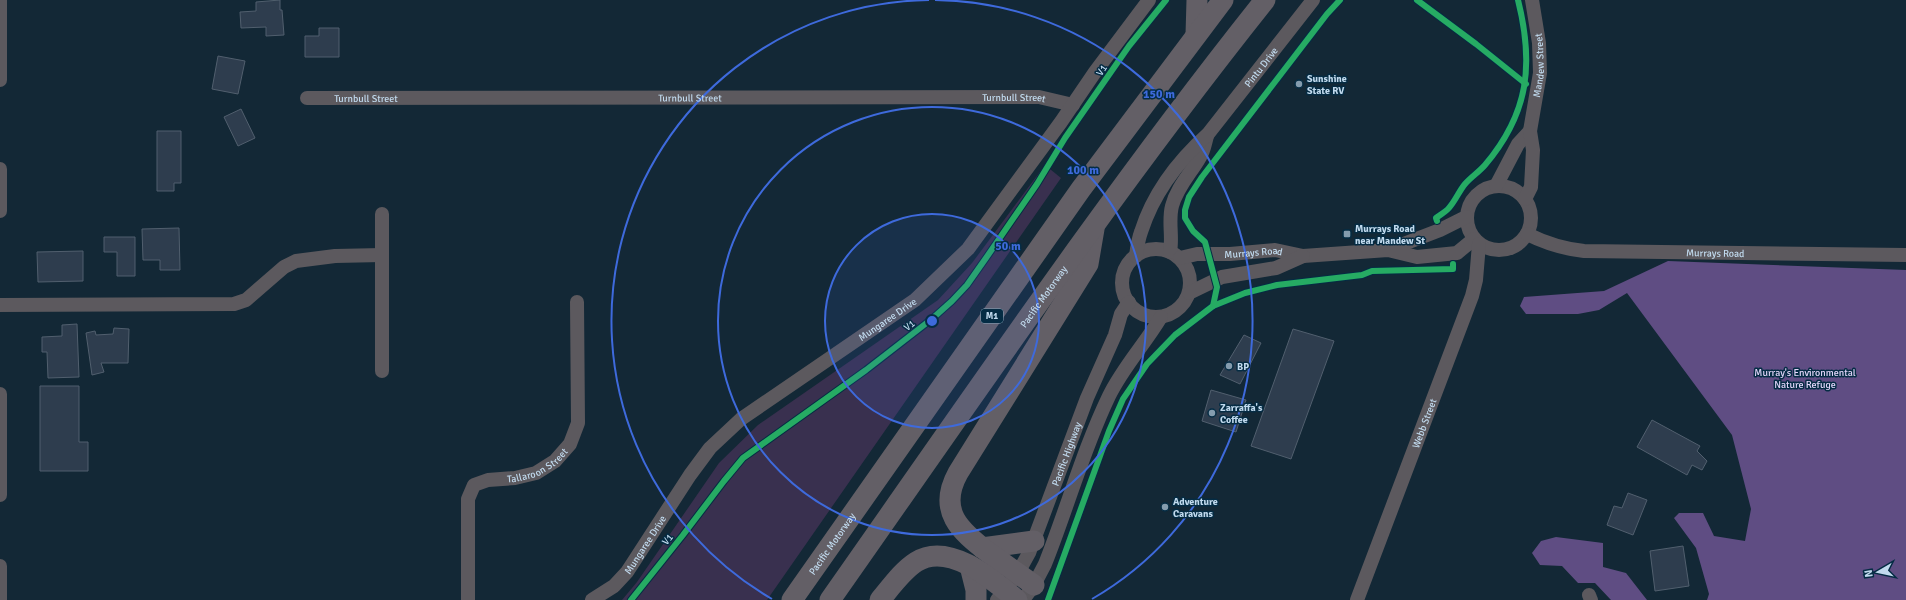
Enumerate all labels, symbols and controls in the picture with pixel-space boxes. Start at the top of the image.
street label: Mandew Street [1531,32,1547,99]
street label: Pintu Drive [1242,45,1281,90]
street label: V1 [1094,63,1110,79]
place label: Sunshine State RV [1307,73,1347,97]
marker: Sunshine State RV [1294,79,1304,89]
text: 150 m [1143,87,1175,102]
street label: Turnbull Street [658,92,722,105]
street label: Turnbull Street [982,92,1047,105]
street label: Turnbull Street [334,93,398,105]
text: 100 m [1067,163,1099,178]
place label: Murrays Road near Mandew St [1355,223,1425,247]
marker: Murrays Road near Mandew St [1342,229,1352,239]
text: 50 m [995,239,1021,254]
street label: Murrays Road [1224,245,1283,261]
street label: Murrays Road [1686,247,1745,260]
street label: Pacific Motorway [1018,263,1070,330]
street label: Mungaree Drive [856,296,919,344]
road number: M1 [981,309,1003,323]
centre of rings [925,314,939,328]
street label: V1 [902,318,918,334]
marker: BP [1224,361,1234,371]
place label: BP [1237,361,1249,373]
park label: Murray's Environmental Nature Refuge [1754,367,1856,391]
street label: Webb Street [1410,397,1440,450]
place label: Zarraffa's Coffee [1220,402,1263,426]
marker: Zarraffa's Coffee [1207,408,1217,418]
street label: Pacific Highway [1050,420,1085,488]
street label: Tallaroon Street [507,446,571,486]
place label: Adventure Caravans [1173,496,1218,520]
marker: Adventure Caravans [1160,502,1170,512]
street label: Pacific Motorway [807,510,859,578]
street label: Mungaree Drive [622,513,669,577]
street label: V1 [660,532,676,548]
north arrow [1858,552,1898,592]
text: N [1862,569,1876,578]

